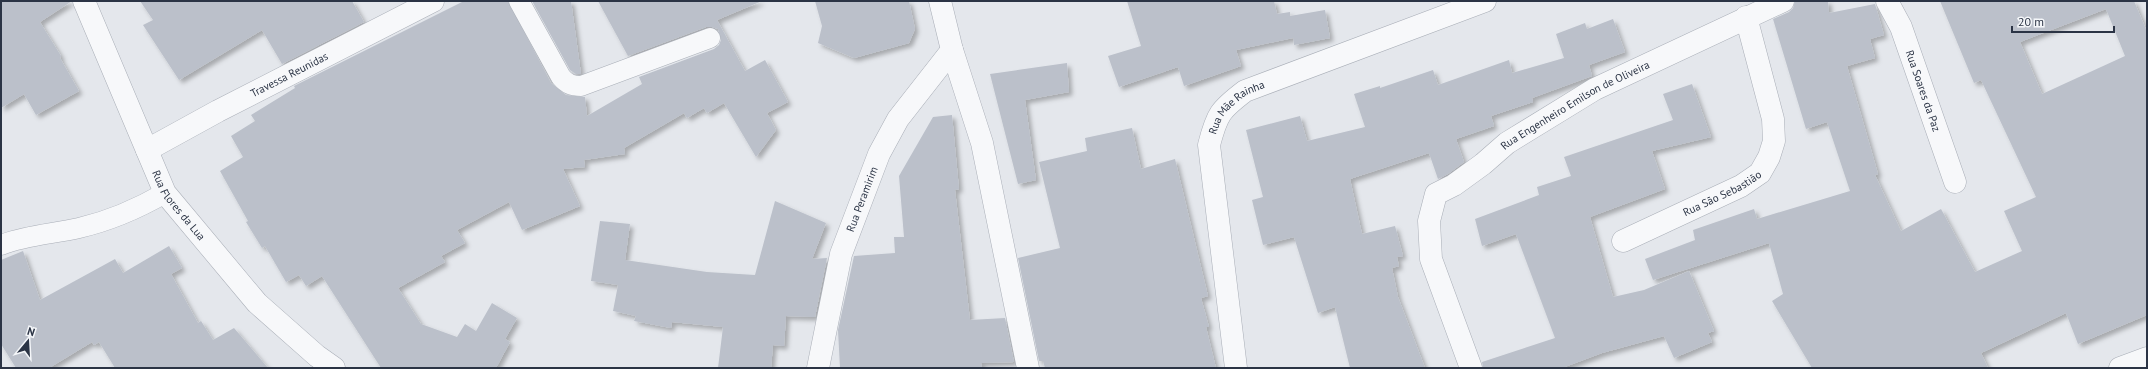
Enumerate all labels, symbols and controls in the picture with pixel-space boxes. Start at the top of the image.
scale bar [2012,8,2114,34]
text: 20 m [2018,14,2044,29]
street label: Rua Soares da Paz [1903,48,1944,133]
street label: Travessa Reunidas [248,49,331,100]
street label: Rua Engenheiro Emilson de Oliveira [1498,57,1652,152]
street label: Rua Mãe Rainha [1205,77,1266,136]
street label: Rua Peramirim [843,164,881,234]
street label: Rua São Sebastião [1681,167,1764,219]
street label: Rua Flores da Lua [149,168,209,243]
north arrow [8,321,48,361]
text: N [25,324,37,339]

